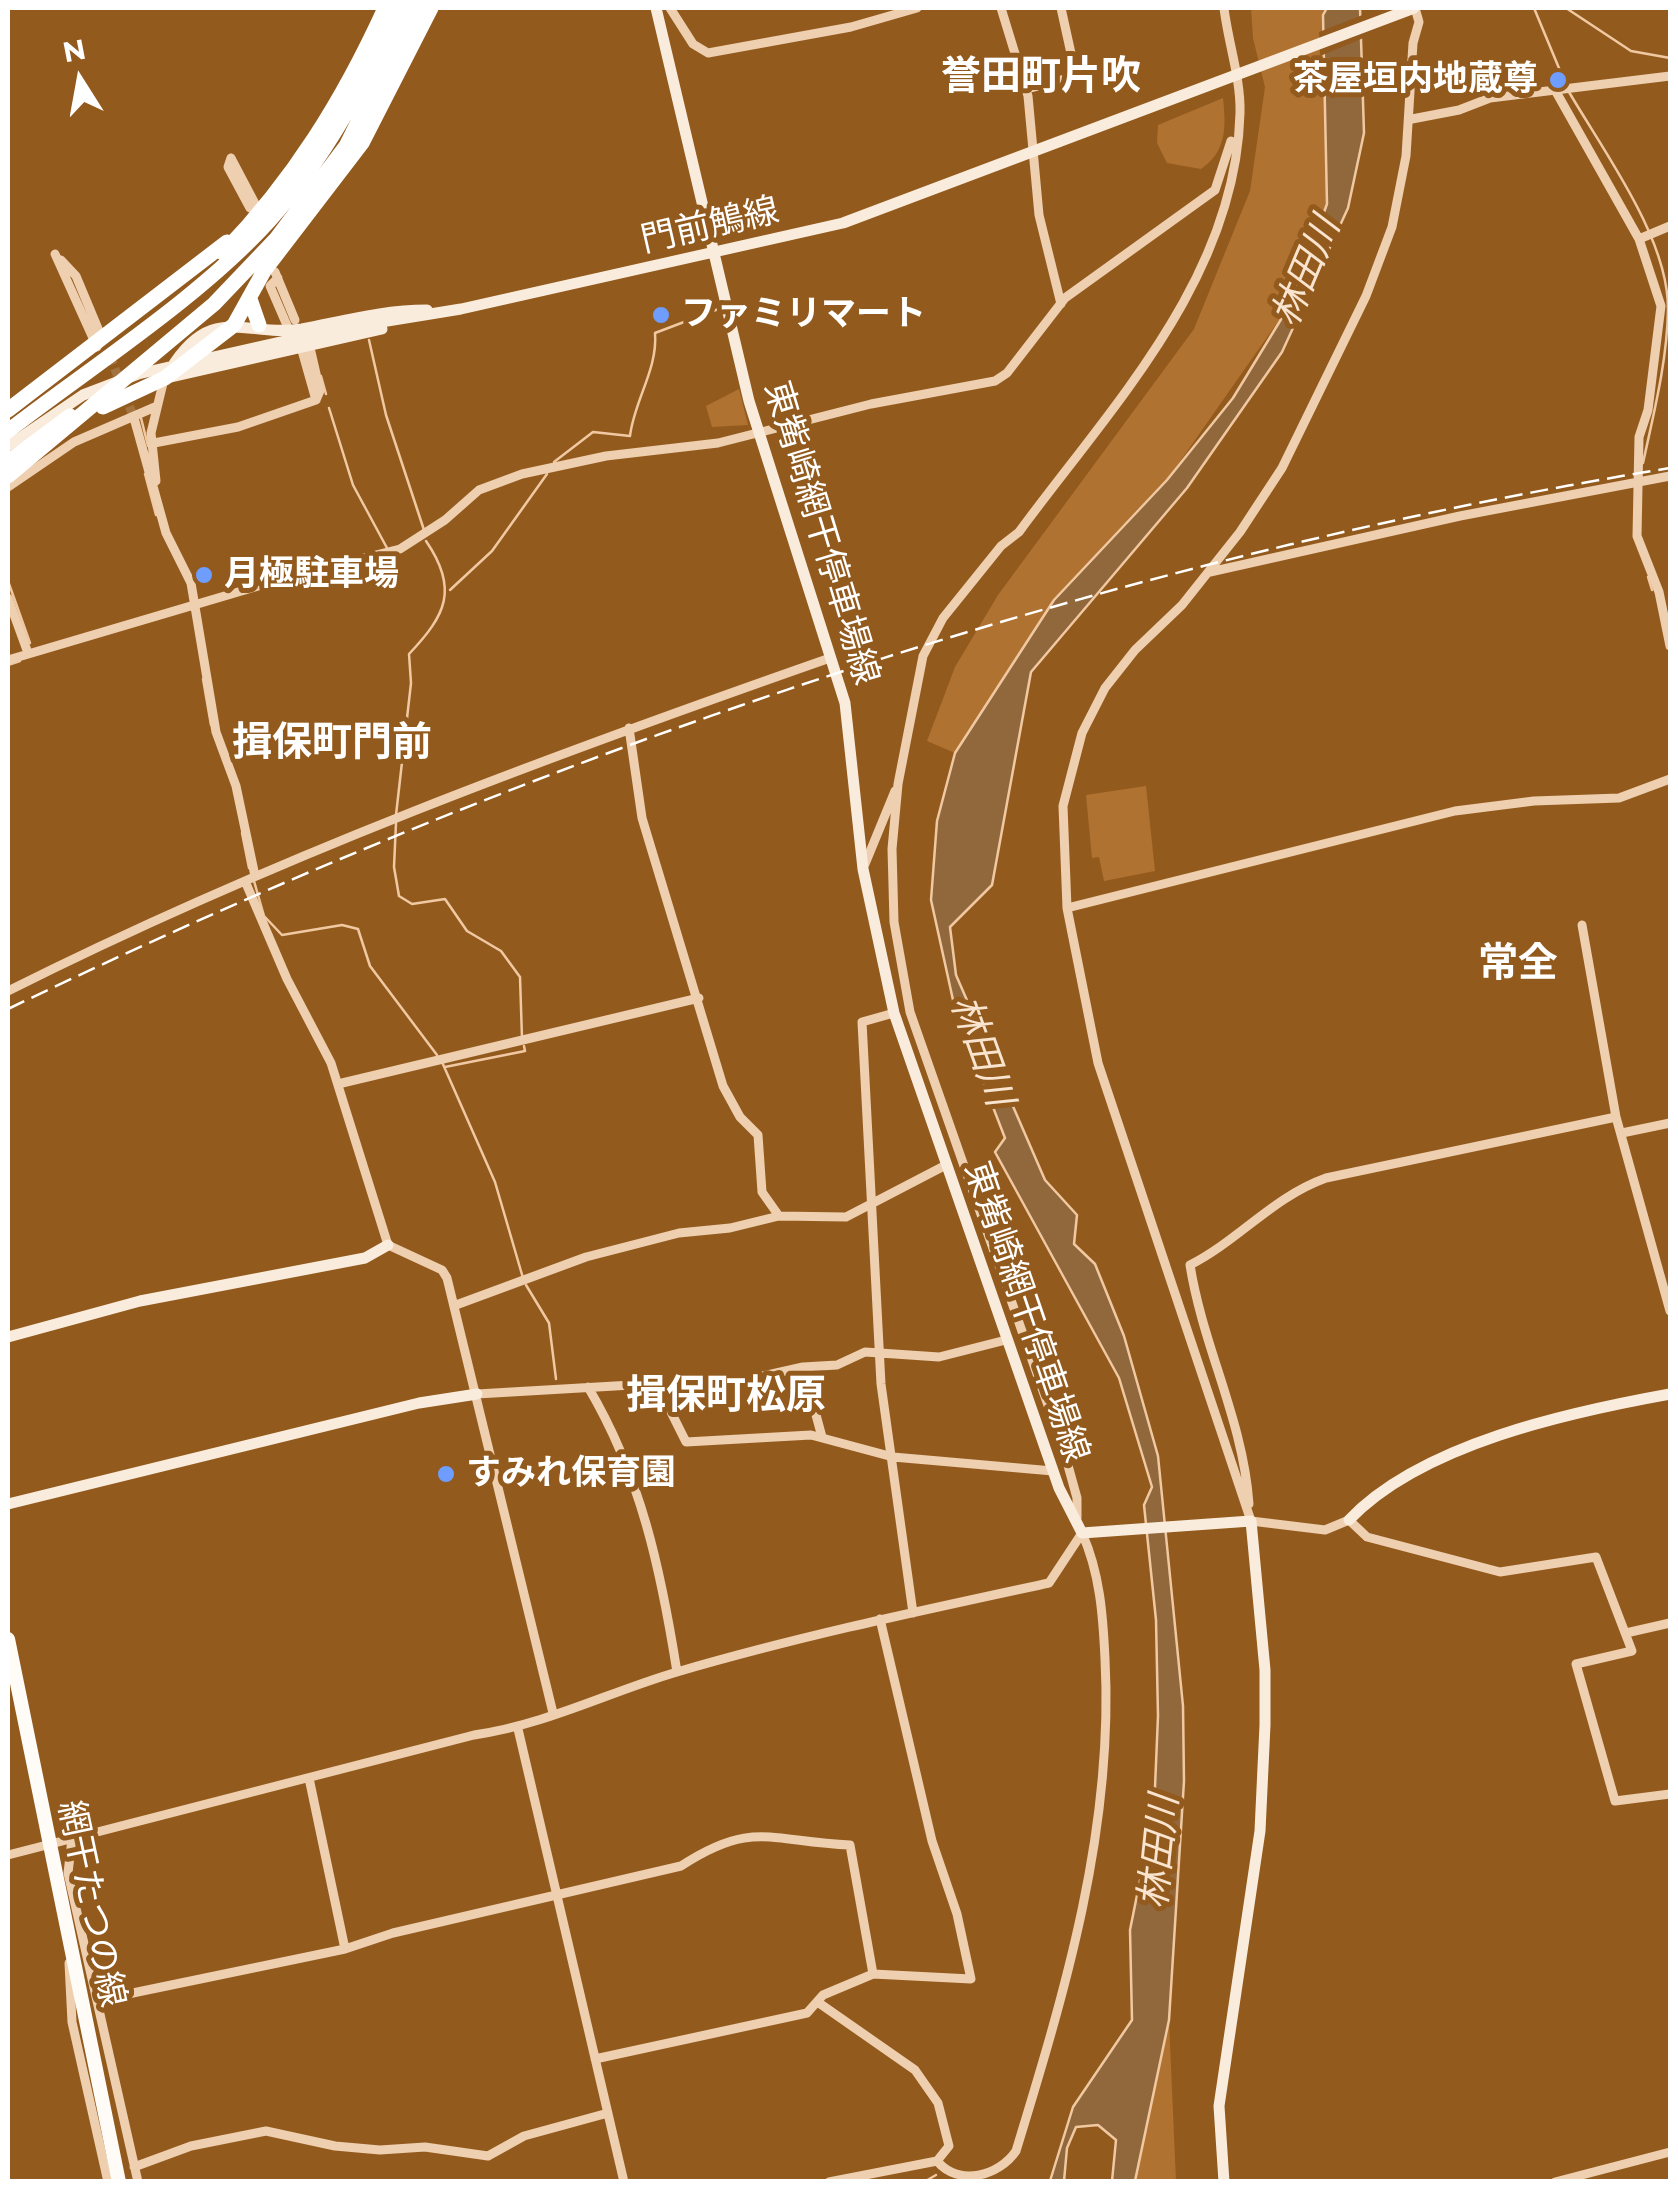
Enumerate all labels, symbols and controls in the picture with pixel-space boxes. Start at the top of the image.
north arrow [30,30,130,130]
text: N [60,32,89,69]
district label: 誉田町片吹 [941,53,1141,101]
place label: 茶屋垣内地蔵尊 [1293,59,1538,101]
marker: 茶屋垣内地蔵尊 [1547,69,1569,91]
street label: 門前鵤線 [637,190,783,262]
water label: 林田川 [1264,211,1350,333]
place label: ファミリマート [681,294,926,336]
marker: ファミリマート [650,304,672,326]
street label: 東觜崎網干停車場線 [755,376,887,690]
place label: 月極駐車場 [224,554,399,596]
marker: 月極駐車場 [193,564,215,586]
district label: 揖保町門前 [232,719,432,767]
district label: 常全 [1478,940,1558,988]
water label: 林田川 [940,990,1022,1112]
street label: 東觜崎網干停車場線 [955,1156,1097,1468]
district label: 揖保町松原 [626,1372,826,1420]
place label: すみれ保育園 [466,1453,676,1495]
marker: すみれ保育園 [435,1463,457,1485]
water label: 林田川 [1131,1793,1189,1911]
street label: 網干たつの線 [49,1797,133,2011]

